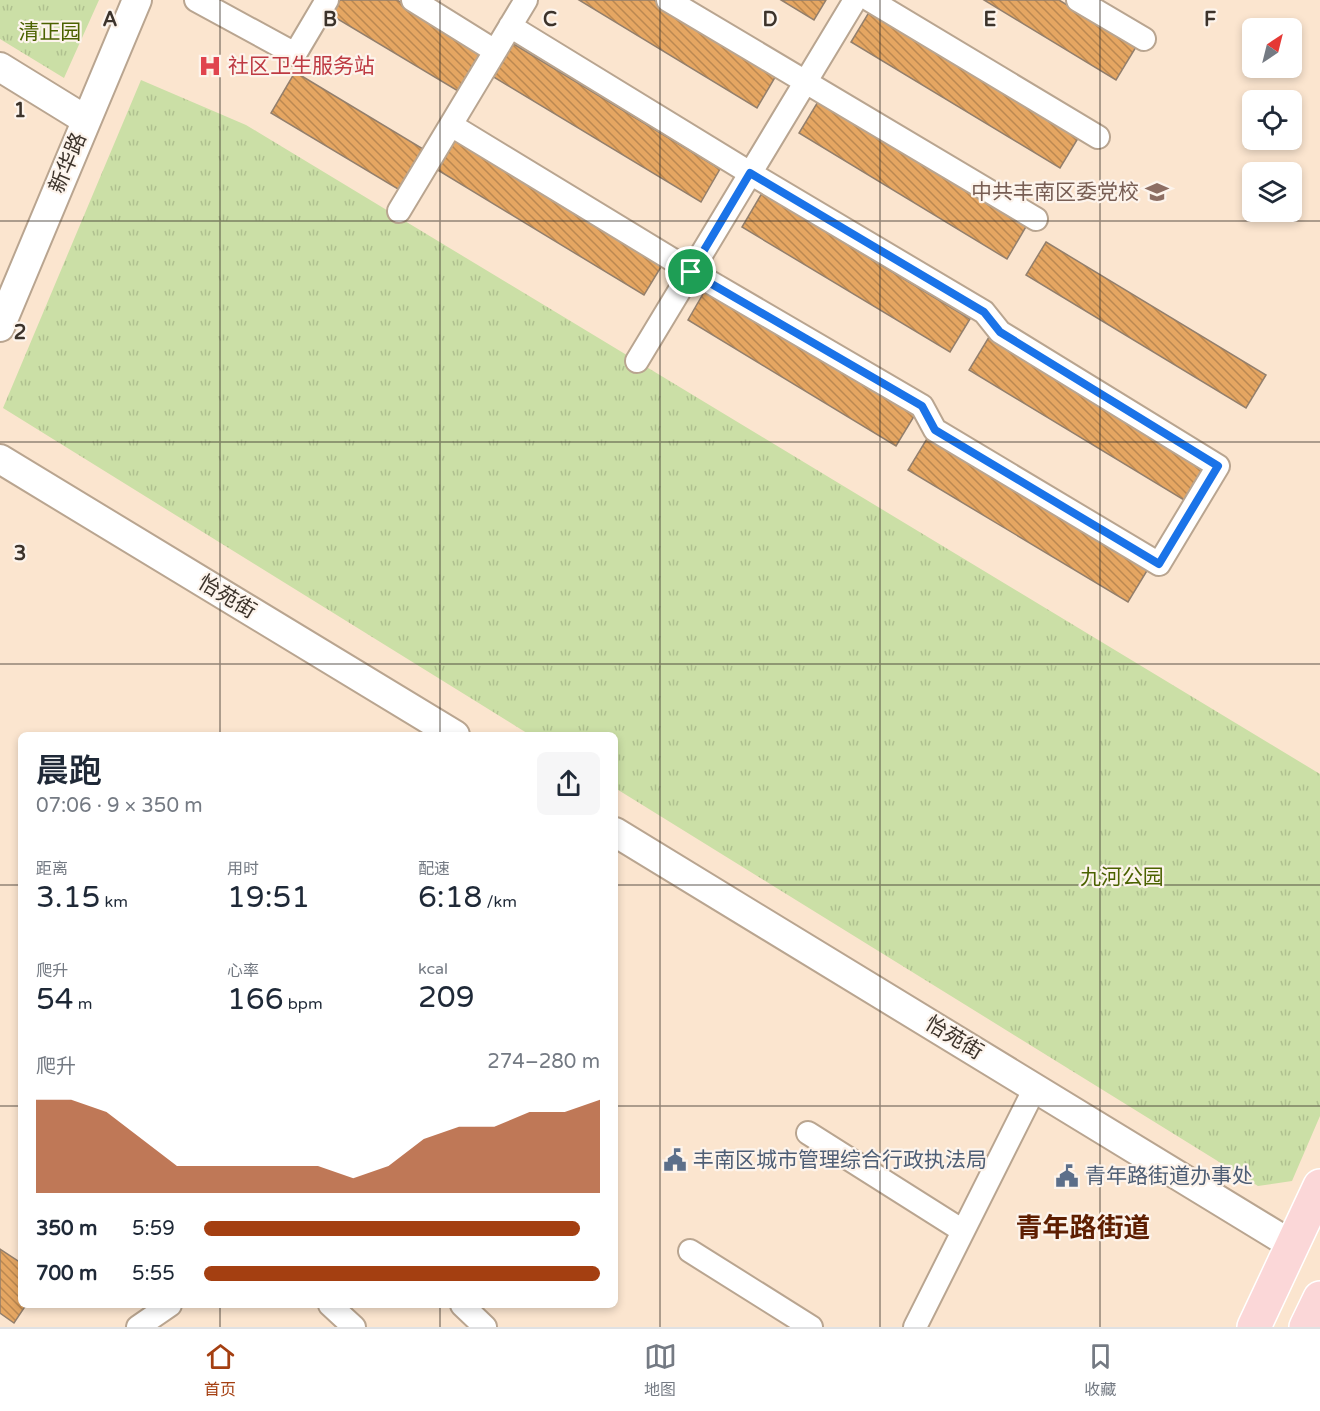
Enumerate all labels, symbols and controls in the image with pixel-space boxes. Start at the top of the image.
text: A [103,8,118,32]
text: B [323,8,337,32]
text: C [543,8,557,32]
text: D [762,8,778,32]
text: E [984,8,997,32]
text: F [1204,8,1216,32]
north arrow [1242,18,1302,78]
map controls [1242,18,1302,222]
park label: 清正园 [19,20,82,45]
hospital icon: 社区卫生服务站 [197,53,223,79]
place label: 社区卫生服务站 [228,54,375,79]
button: locate [1242,90,1302,150]
text: 1 [14,99,26,123]
street label: 新华路 [44,129,92,197]
button: layers [1242,162,1302,222]
school or university icon: 中共丰南区委党校 [1144,179,1170,205]
place label: 中共丰南区委党校 [971,180,1139,205]
pin [665,246,716,297]
icon: arrive [674,255,707,288]
text: 2 [14,321,26,345]
text: 3 [14,542,26,566]
street label: 怡苑街 [194,570,260,624]
text: 晨跑 [36,752,102,791]
button: share [537,752,600,815]
text: 07:06 · 9 × 350 m [36,794,203,818]
text: 距离 [36,859,68,879]
text: 用时 [227,859,259,879]
text: 配速 [418,859,450,879]
park label: 九河公园 [1080,865,1164,890]
text: 3.15 [36,879,100,916]
text: 19:51 [227,879,310,916]
text: 6:18 [418,879,482,916]
text: km [100,892,128,912]
text: /km [482,892,517,912]
text: kcal [418,959,448,979]
text: 爬升 [36,961,68,981]
text: 心率 [227,961,259,981]
text: 209 [418,979,475,1016]
text: 54 [36,981,74,1018]
text: 166 [227,981,284,1018]
text: m [74,994,93,1014]
text: bpm [284,994,323,1014]
street label: 怡苑街 [921,1011,987,1065]
text: 274–280 m [487,1050,600,1074]
text: 爬升 [36,1055,76,1079]
public building icon: 丰南区城市管理综合行政执法局 [662,1147,688,1173]
place label: 丰南区城市管理综合行政执法局 [693,1148,987,1173]
public building icon: 青年路街道办事处 [1054,1163,1080,1189]
place label: 青年路街道办事处 [1085,1164,1253,1189]
district label: 青年路街道 [1016,1212,1151,1245]
text: 350 m [36,1217,97,1241]
text: 5:59 [132,1217,175,1241]
text: 700 m [36,1262,97,1286]
text: 5:55 [132,1262,175,1286]
tab: 首页 [204,1340,237,1400]
tab: 地图 [644,1340,677,1400]
tab: 收藏 [1084,1340,1117,1400]

